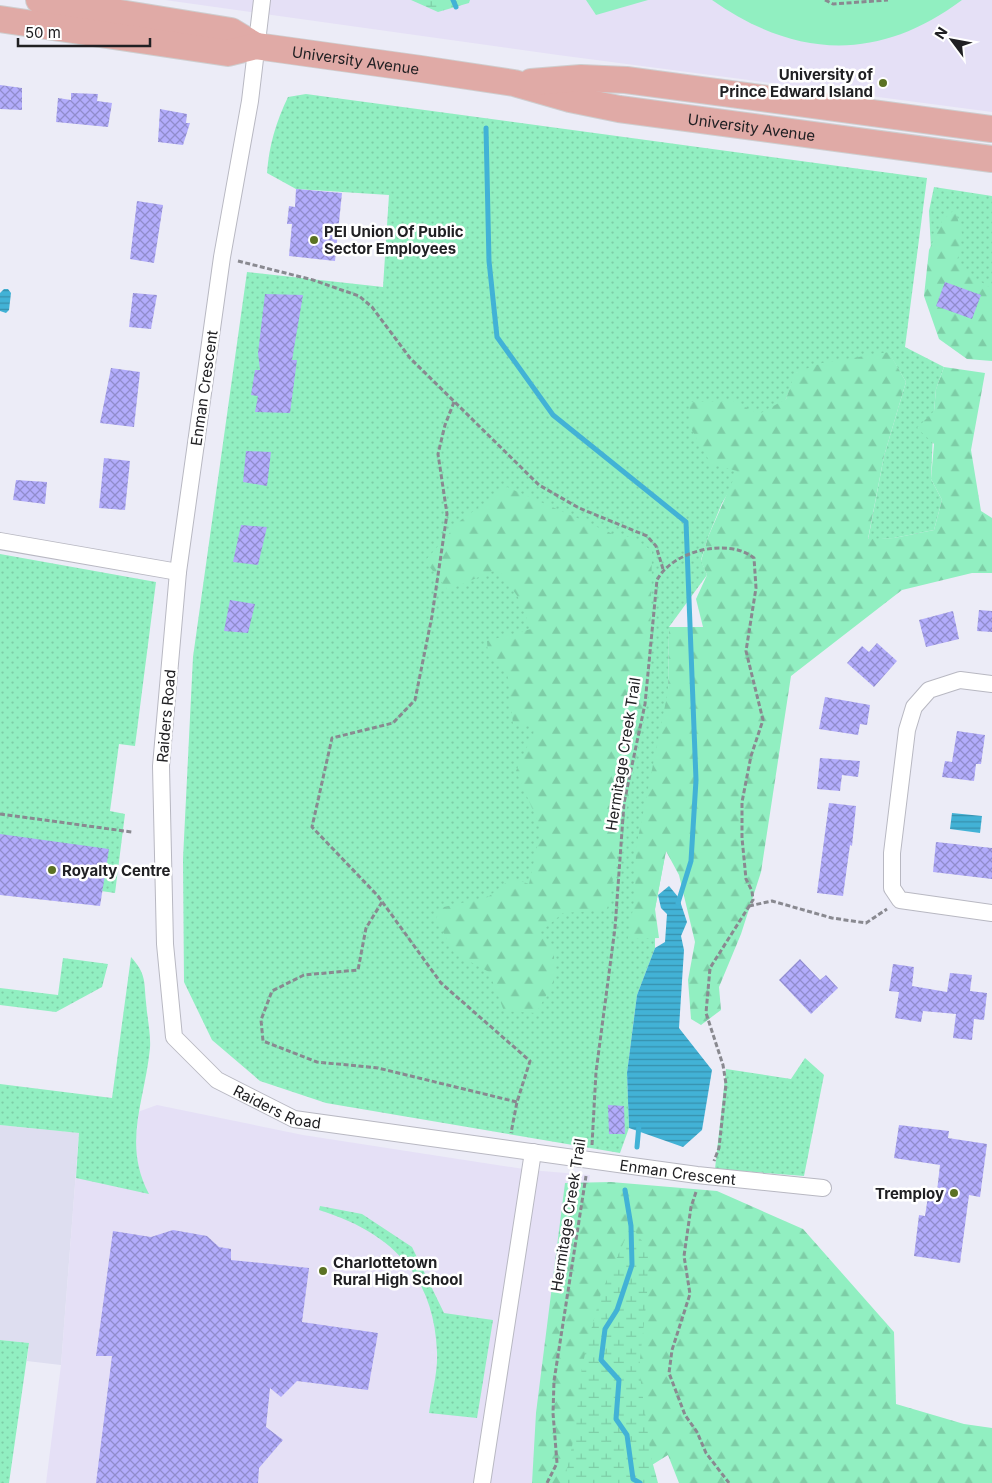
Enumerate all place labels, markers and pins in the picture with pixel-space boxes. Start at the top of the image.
place label: University of Prince Edward Island [719,65,873,101]
marker: University of Prince Edward Island [877,77,889,89]
place label: PEI Union Of Public Sector Employees [324,222,464,258]
marker: PEI Union Of Public Sector Employees [308,234,320,246]
place label: Royalty Centre [62,861,170,880]
marker: Royalty Centre [46,864,58,876]
place label: Tremploy [875,1184,944,1203]
marker: Tremploy [948,1187,960,1199]
place label: Charlottetown Rural High School [333,1253,463,1289]
marker: Charlottetown Rural High School [317,1265,329,1277]

